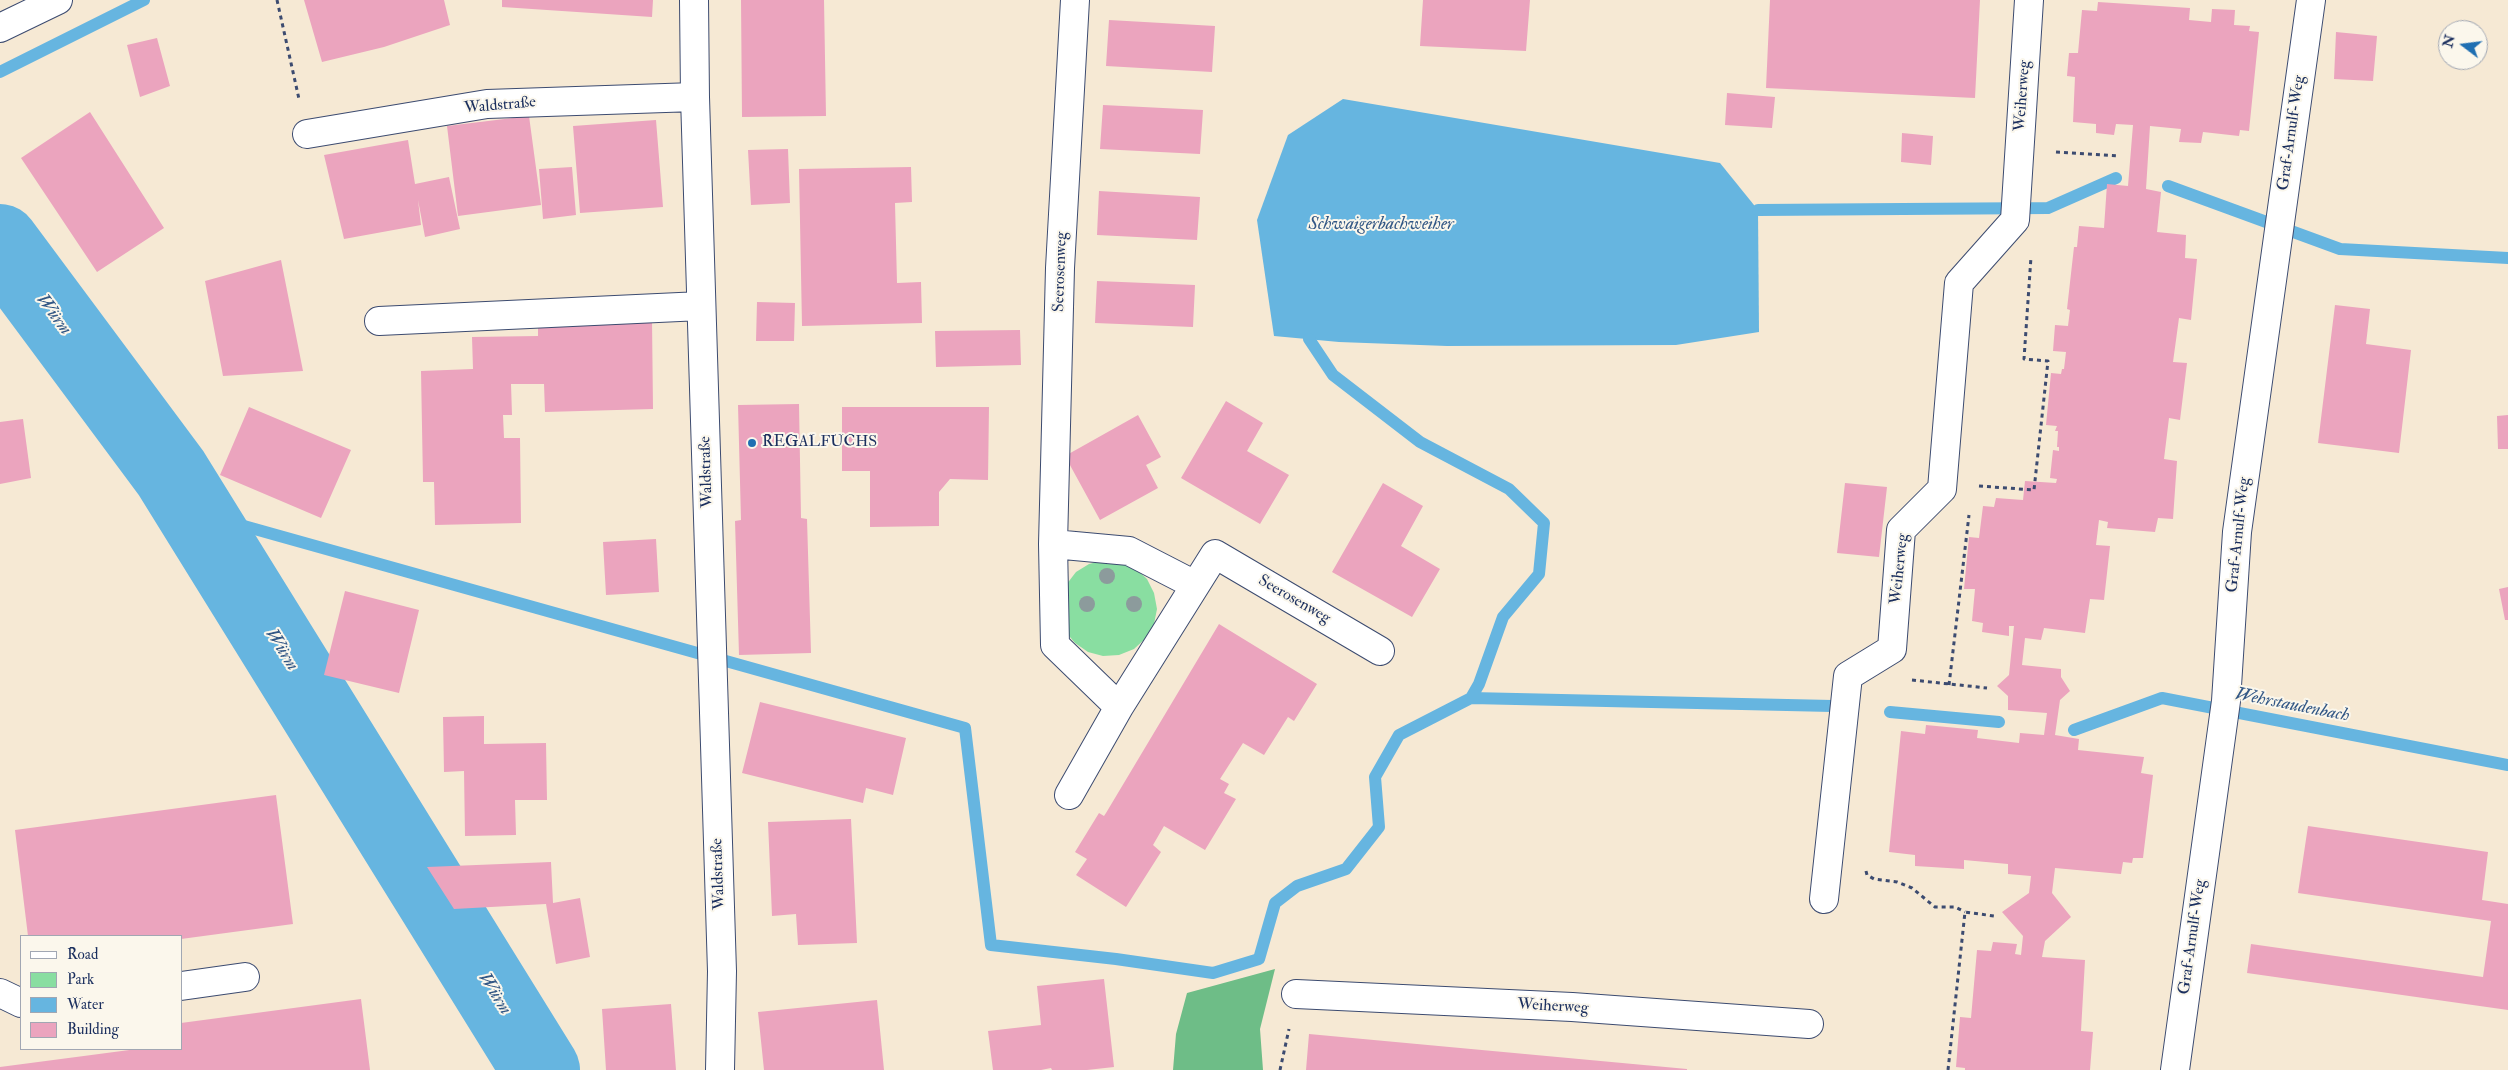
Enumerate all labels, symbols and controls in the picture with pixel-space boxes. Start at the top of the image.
north arrow [2438,20,2488,70]
text: N [2439,33,2459,50]
street label: Weiherweg [2011,60,2035,132]
street label: Graf-Arnulf-Weg [2274,74,2310,192]
street label: Waldstraße [463,93,537,119]
water label: Schwaigerbachweiher [1308,214,1454,236]
street label: Seerosenweg [1050,231,1072,313]
water label: Würm [31,290,75,340]
place label: REGALFUCHS [762,433,877,453]
street label: Waldstraße [696,436,718,508]
marker: REGALFUCHS [746,437,758,449]
street label: Graf-Arnulf-Weg [2223,476,2255,594]
street label: Weiherweg [1887,533,1913,605]
street label: Seerosenweg [1254,572,1334,628]
water label: Würm [260,625,302,675]
water label: Wehrstaudenbach [2233,684,2351,728]
street label: Waldstraße [708,838,730,910]
street label: Graf-Arnulf-Weg [2175,878,2211,996]
legend [20,935,182,1050]
text: Road [67,945,98,964]
water label: Würm [473,969,515,1019]
text: Park [67,970,94,989]
text: Water [67,995,104,1014]
street label: Weiherweg [1517,996,1589,1018]
text: Building [67,1020,119,1039]

